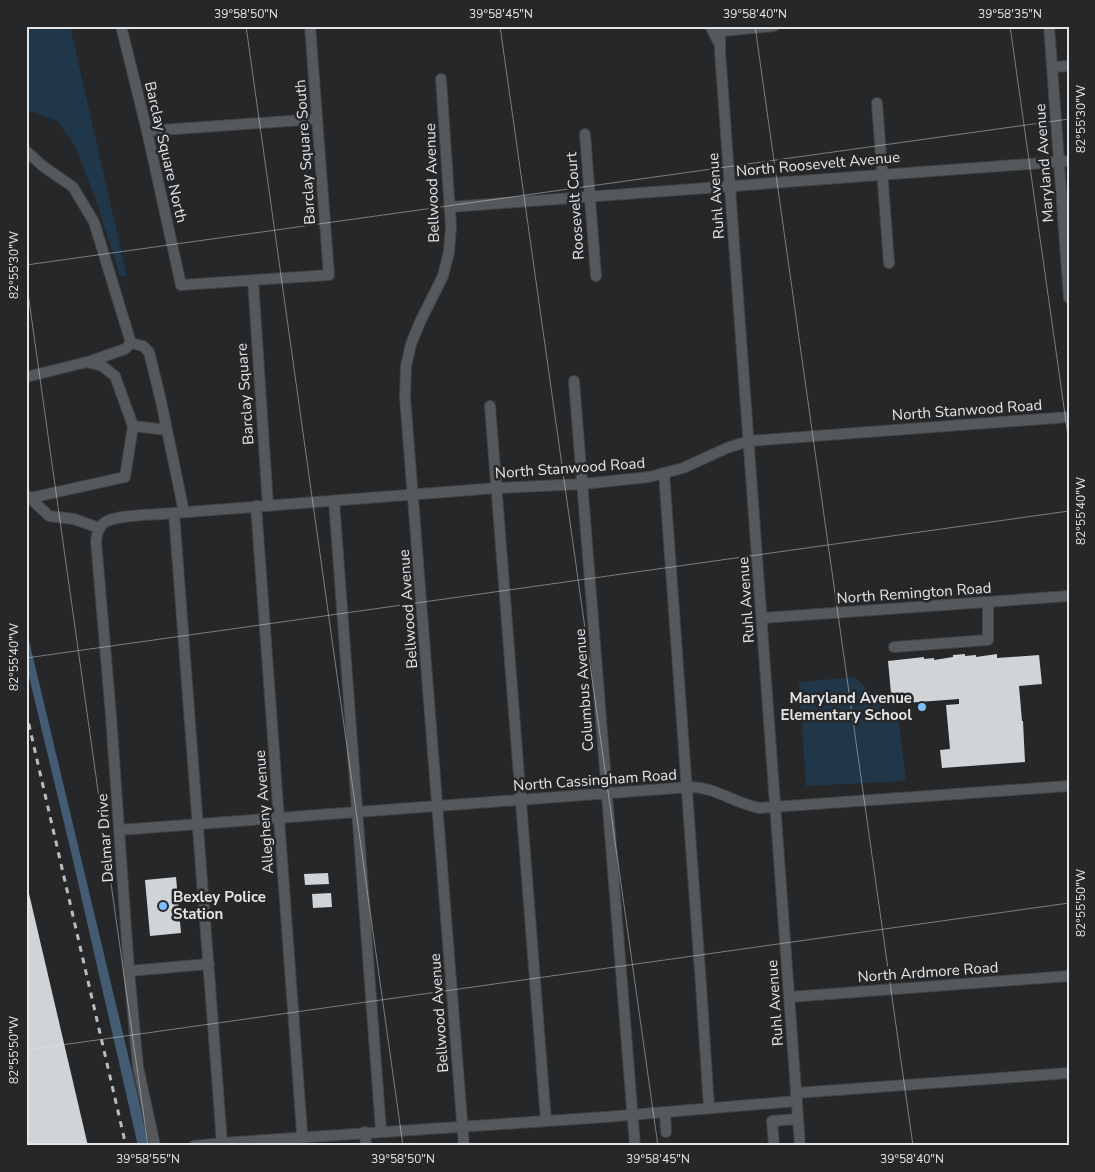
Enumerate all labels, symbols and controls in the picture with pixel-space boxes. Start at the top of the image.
text: 39°58'50"N [214,6,278,22]
text: 39°58'45"N [469,6,533,22]
text: 39°58'40"N [723,6,787,22]
text: 39°58'35"N [978,6,1042,22]
street label: Barclay Square North [140,79,192,225]
street label: Barclay Square South [290,79,320,225]
text: 82°55'30"W [1073,85,1089,153]
street label: Maryland Avenue [1030,103,1058,223]
street label: Bellwood Avenue [420,123,444,243]
street label: North Roosevelt Avenue [735,147,901,181]
street label: Roosevelt Court [561,151,589,261]
street label: Ruhl Avenue [703,152,729,240]
text: 82°55'30"W [6,231,22,299]
street label: Barclay Square [231,343,259,445]
street label: North Stanwood Road [891,395,1043,425]
street label: North Stanwood Road [494,453,646,483]
text: 82°55'40"W [1073,477,1089,545]
street label: Bellwood Avenue [394,549,422,669]
street label: Ruhl Avenue [733,556,759,644]
street label: North Remington Road [836,578,992,608]
text: 82°55'40"W [6,623,22,691]
street label: Columbus Avenue [570,628,598,752]
place label: Maryland Avenue Elementary School [781,688,912,725]
marker: Maryland Avenue Elementary School [916,701,928,713]
street label: Allegheny Avenue [250,749,278,875]
street label: North Cassingham Road [513,764,677,796]
street label: Delmar Drive [92,793,118,883]
text: 82°55'50"W [1073,869,1089,937]
place label: Bexley Police Station [173,887,266,924]
marker: Bexley Police Station [157,900,169,912]
street label: Bellwood Avenue [425,953,453,1073]
street label: North Ardmore Road [857,957,999,987]
street label: Ruhl Avenue [762,959,788,1047]
text: 82°55'50"W [6,1016,22,1084]
text: 39°58'55"N [116,1151,180,1167]
text: 39°58'50"N [371,1151,435,1167]
text: 39°58'45"N [626,1151,690,1167]
text: 39°58'40"N [880,1151,944,1167]

